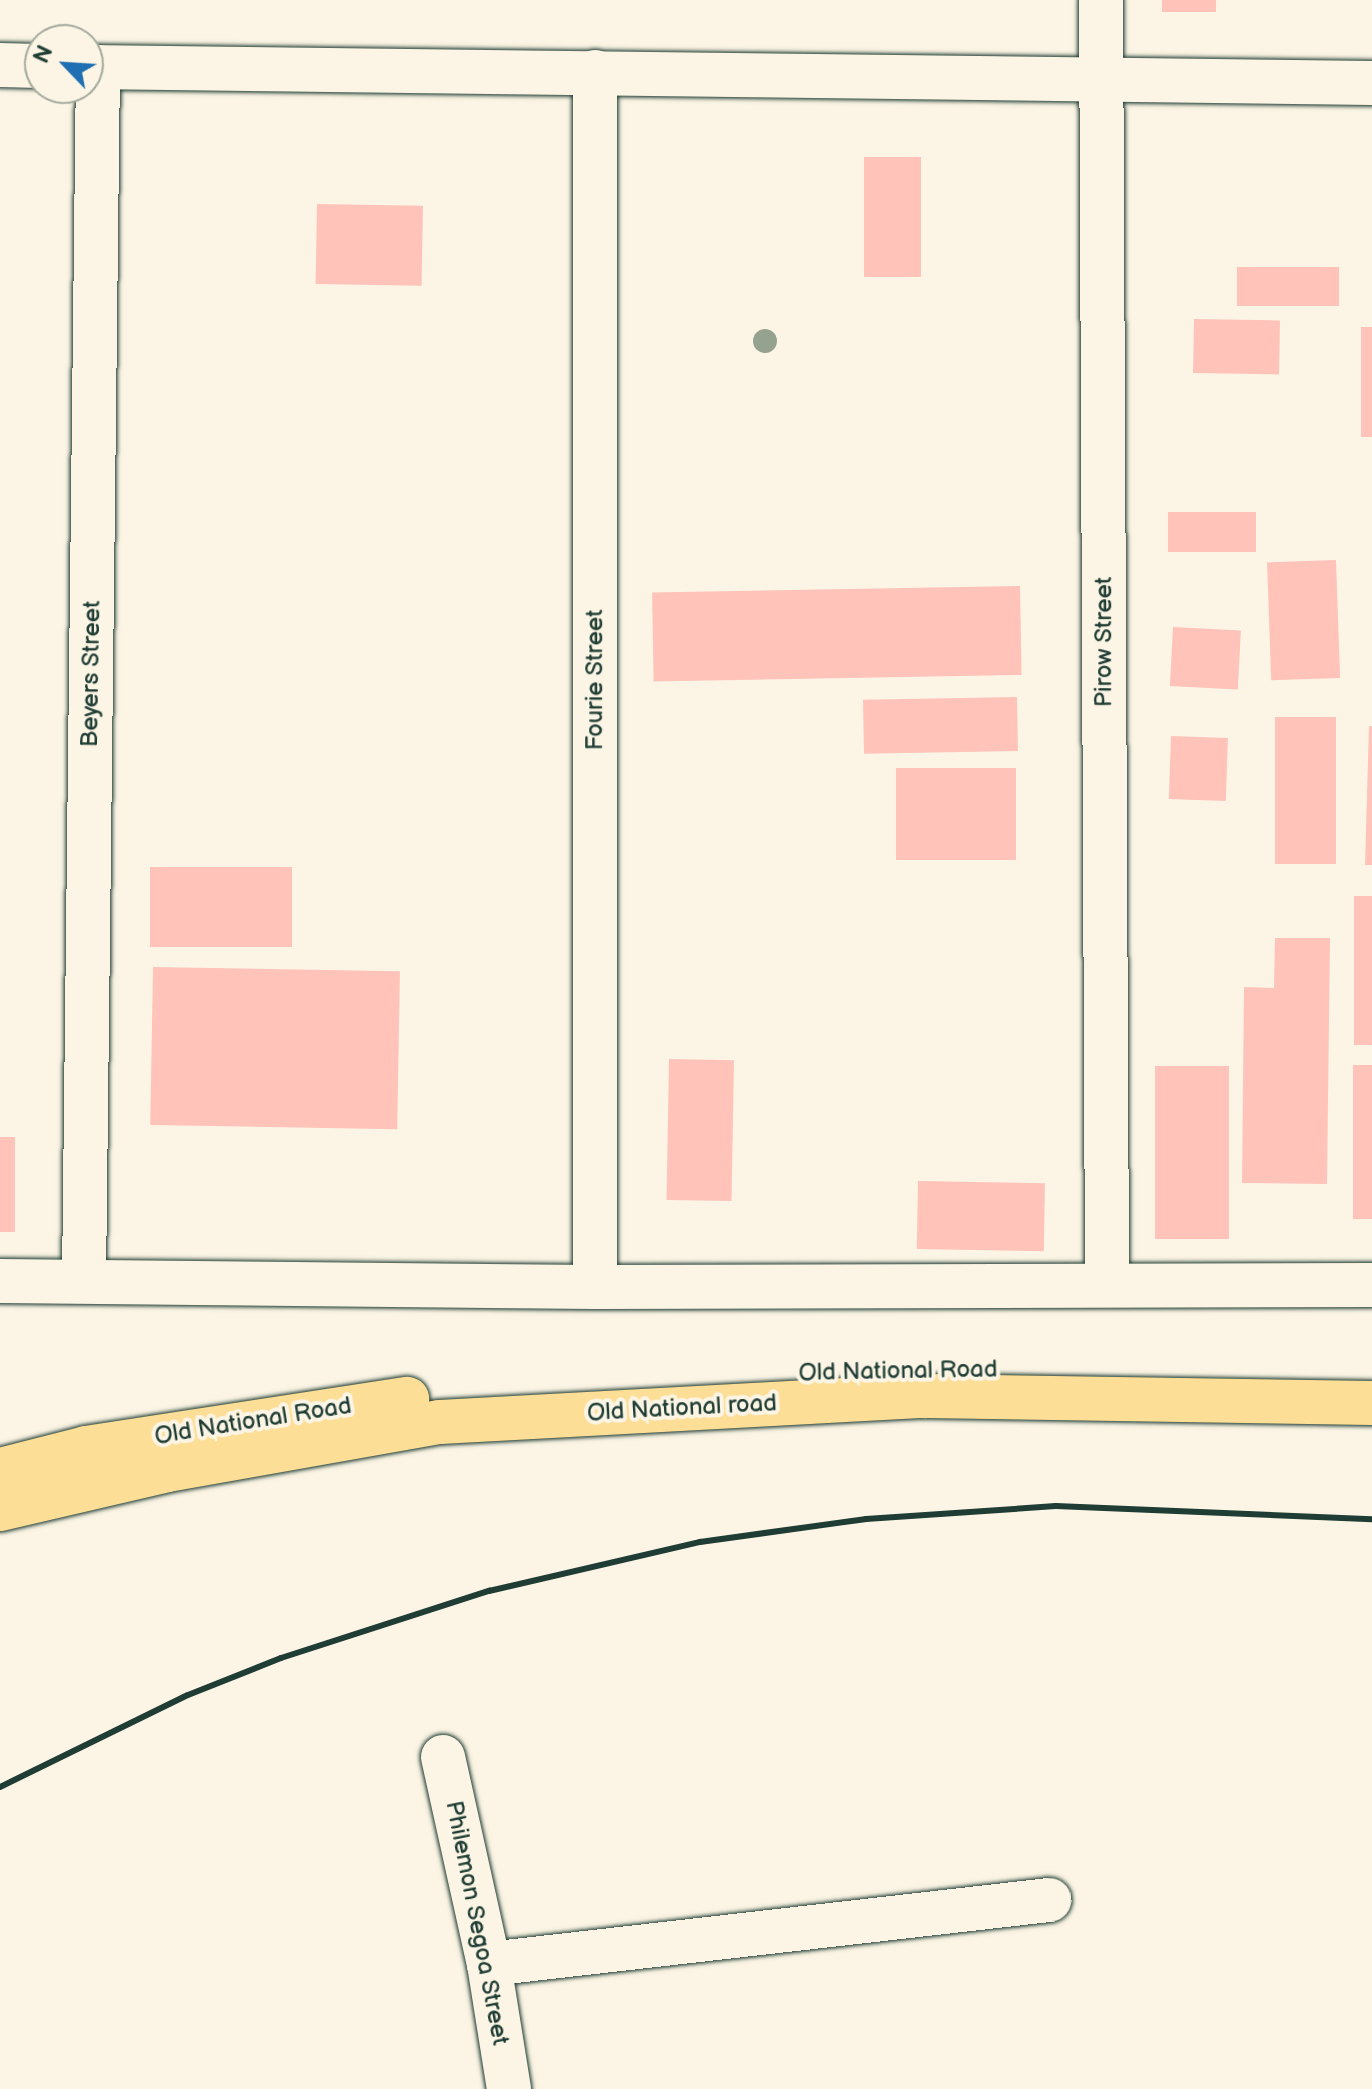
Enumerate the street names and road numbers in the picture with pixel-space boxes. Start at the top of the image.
street label: Pirow Street [1090,577,1118,707]
street label: Beyers Street [75,600,107,748]
street label: Fourie Street [581,609,609,751]
street label: Old National Road [798,1355,998,1387]
street label: Old National road [586,1389,778,1427]
street label: Old National Road [153,1391,353,1451]
street label: Philemon Segoa Street [439,1798,515,2048]

